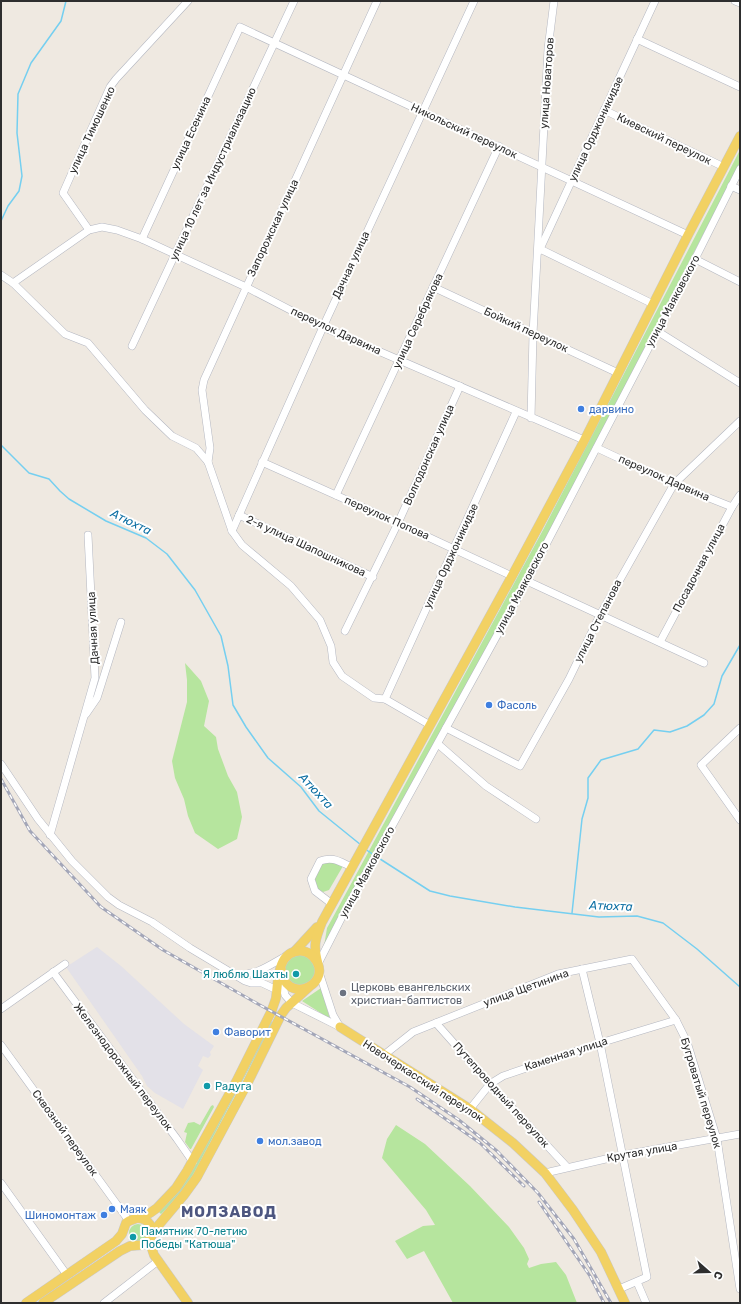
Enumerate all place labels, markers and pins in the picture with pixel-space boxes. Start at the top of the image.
place label: дарвино [589,403,634,416]
marker: дарвино [576,404,586,414]
place label: Фасоль [497,699,537,712]
marker: Фасоль [484,700,494,710]
place label: Я люблю Шахты [203,968,288,981]
marker: Я люблю Шахты [291,969,301,979]
place label: Церковь евангельских христиан-баптистов [351,981,470,1007]
marker: Церковь евангельских христиан-баптистов [338,988,348,998]
place label: Фаворит [224,1026,271,1039]
marker: Фаворит [211,1027,221,1037]
place label: Радуга [215,1080,252,1093]
marker: Радуга [202,1081,212,1091]
place label: мол.завод [268,1135,322,1148]
marker: мол.завод [255,1136,265,1146]
place label: Маяк [120,1203,147,1216]
marker: Маяк [107,1204,117,1214]
place label: Шиномонтаж [25,1209,96,1222]
marker: Шиномонтаж [99,1210,109,1220]
place label: Памятник 70-летию Победы "Катюша" [141,1225,248,1251]
marker: Памятник 70-летию Победы "Катюша" [128,1232,138,1242]

